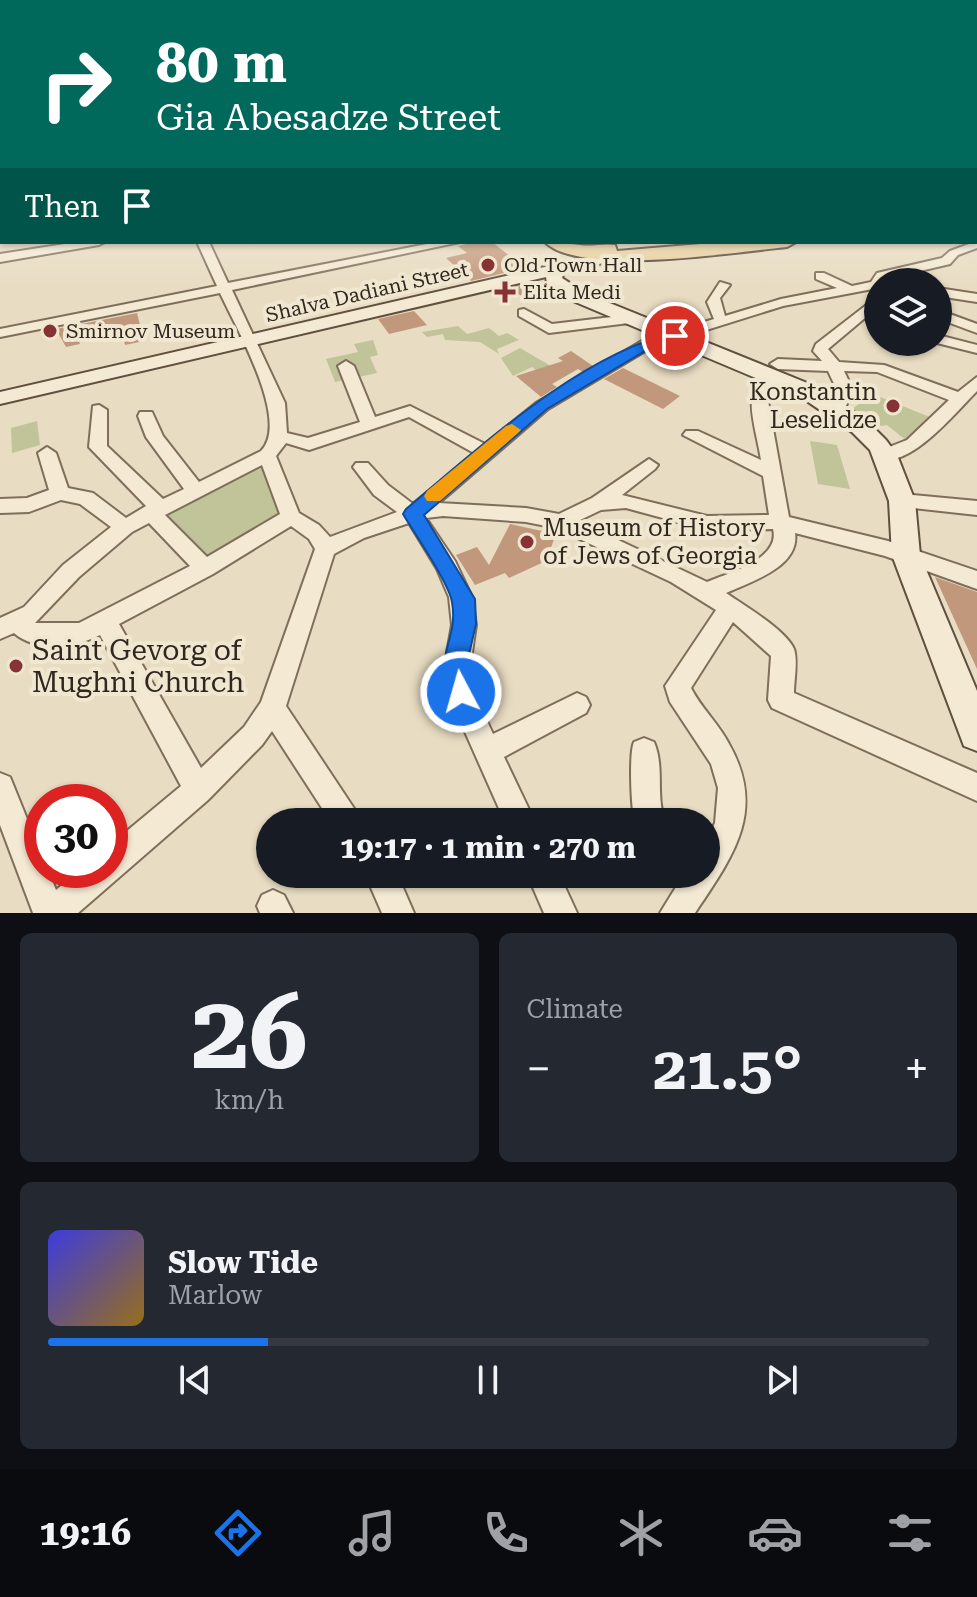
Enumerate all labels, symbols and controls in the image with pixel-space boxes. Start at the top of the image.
text: 80 m [156,30,287,96]
icon: right [24,32,128,136]
text: Gia Abesadze Street [156,97,501,139]
icon: arrive [115,184,159,228]
text: Then [24,189,99,224]
place label: Old Town Hall [504,253,642,277]
marker: Old Town Hall [479,256,497,274]
street label: Shalva Dadiani Street [263,257,471,327]
map controls [864,268,952,356]
button: layers [864,268,952,356]
place label: Elita Medi [523,280,621,304]
marker: Elita Medi [494,281,516,303]
pin [641,302,709,370]
icon: arrive [653,314,697,358]
place label: Smirnov Museum [66,319,235,343]
marker: Smirnov Museum [41,322,59,340]
place label: Konstantin Leselidze [749,378,877,434]
marker: Konstantin Leselidze [884,397,902,415]
place label: Museum of History of Jews of Georgia [543,514,766,570]
marker: Museum of History of Jews of Georgia [518,533,536,551]
place label: Saint Gevorg of Mughni Church [32,634,244,699]
position arrow [419,650,503,734]
marker: Saint Gevorg of Mughni Church [7,657,25,675]
speed limit sign: 30 [24,784,128,888]
text: 19:17 · 1 min · 270 m [340,830,636,865]
text: 26 [191,972,307,1093]
text: Climate [527,994,623,1024]
text: 21.5° [653,1033,803,1104]
text: − [527,1043,551,1095]
text: + [904,1043,929,1095]
text: km/h [214,1085,284,1115]
text: Slow Tide [168,1245,318,1280]
text: Marlow [168,1280,262,1310]
icon: previous [173,1358,217,1402]
icon: pause [466,1358,510,1402]
icon: next [760,1358,804,1402]
icon: directions [210,1505,266,1561]
icon: music [344,1505,400,1561]
icon: phone [478,1505,534,1561]
icon: climate [613,1505,669,1561]
icon: car [747,1505,803,1561]
icon: filters [882,1505,938,1561]
text: 19:16 [39,1512,131,1554]

